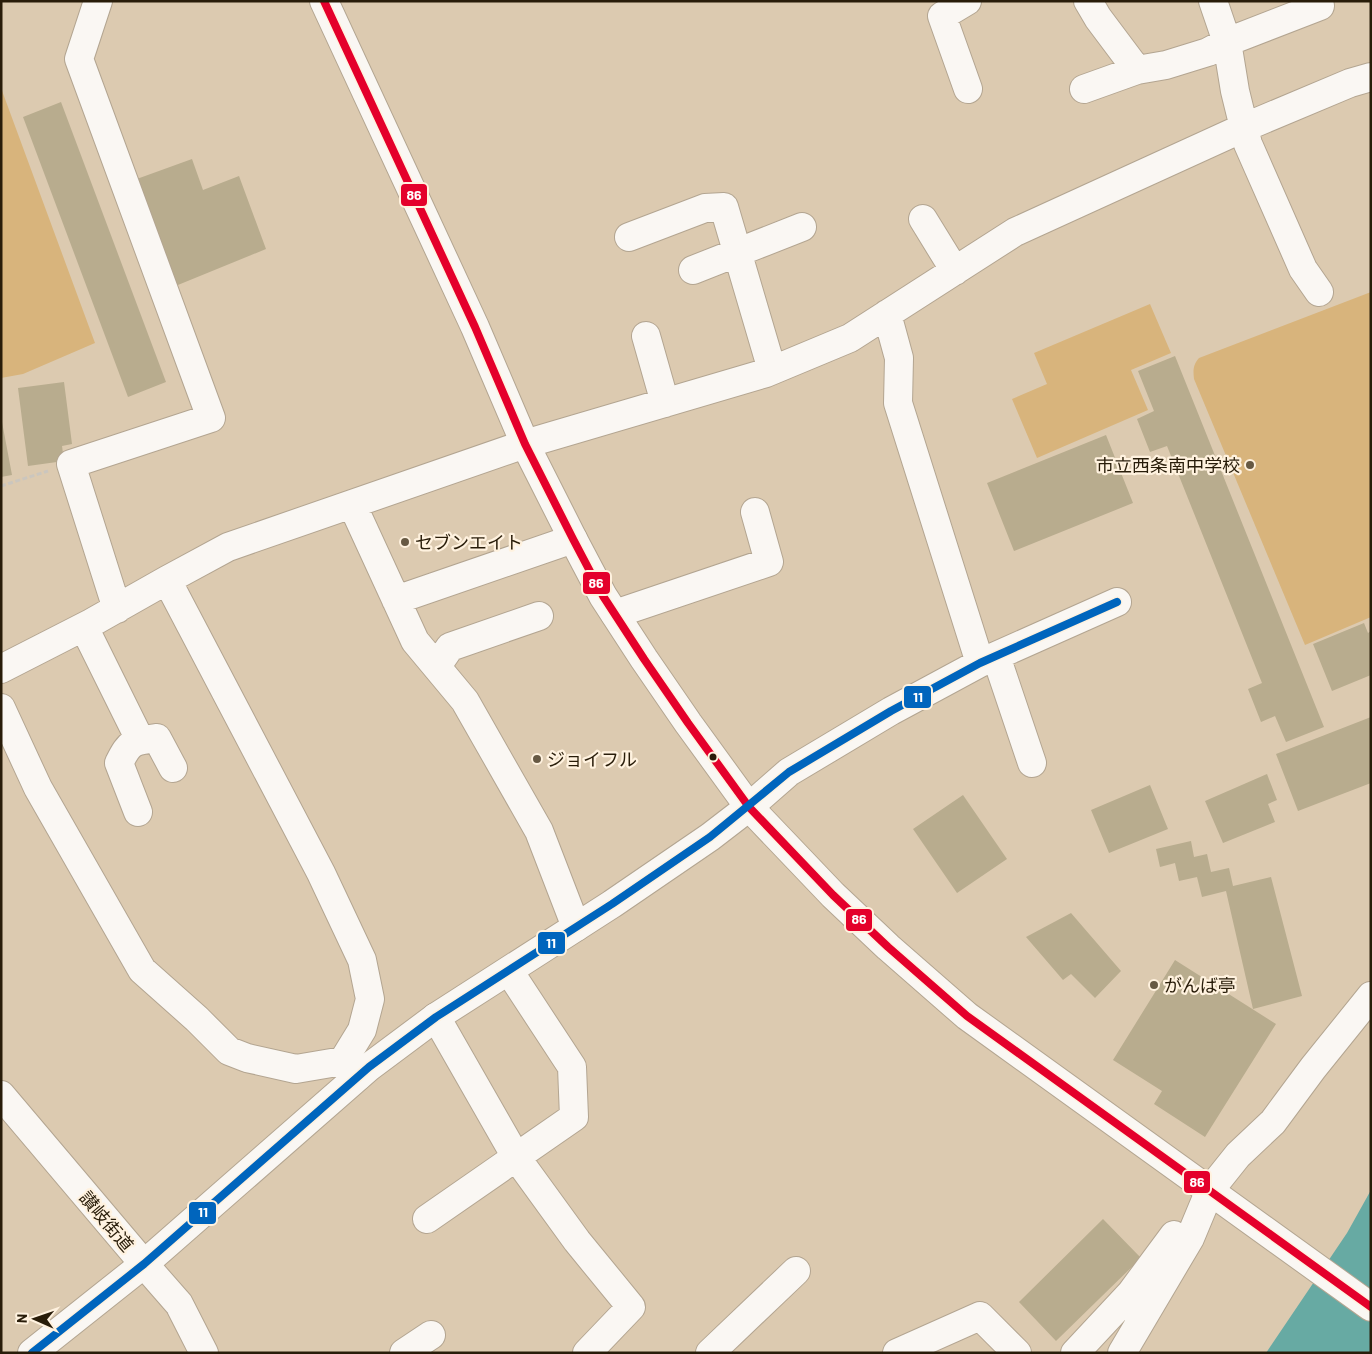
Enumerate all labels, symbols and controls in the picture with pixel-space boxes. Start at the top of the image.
line badge: 86 [400,183,428,207]
text: 86 [406,186,422,203]
place label: 市立西条南中学校 [1096,454,1240,476]
marker: 市立西条南中学校 [1244,459,1256,471]
place label: セブンエイト [415,531,523,553]
marker: セブンエイト [399,536,411,548]
line badge: 86 [582,571,611,595]
text: 86 [588,574,604,591]
line badge: 11 [903,685,932,709]
text: 11 [913,688,923,705]
place label: ジョイフル [547,748,637,770]
unlabelled marker [708,752,718,762]
marker: ジョイフル [531,753,543,765]
line badge: 86 [845,908,873,932]
text: 86 [851,910,867,927]
line badge: 11 [537,931,566,955]
text: 11 [546,934,556,951]
place label: がんば亭 [1164,974,1236,996]
marker: がんば亭 [1148,979,1160,991]
line badge: 86 [1183,1170,1211,1194]
text: 86 [1189,1173,1205,1190]
street label: 讃岐街道 [75,1186,139,1256]
line badge: 11 [188,1201,217,1225]
text: 11 [198,1203,208,1220]
north arrow [10,1294,60,1344]
text: N [13,1314,30,1323]

